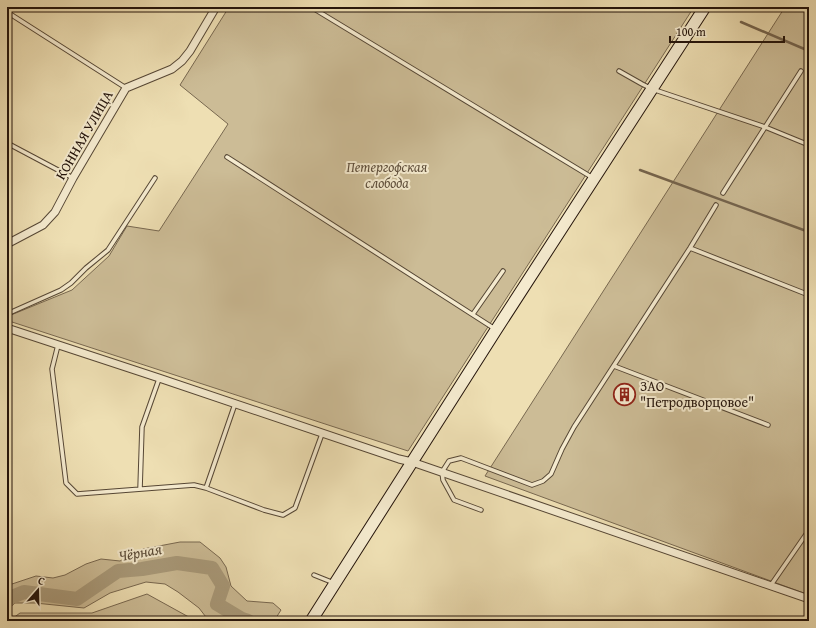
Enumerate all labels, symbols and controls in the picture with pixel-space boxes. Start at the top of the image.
scale bar [670,18,784,44]
text: 100 m [676,23,706,40]
street label: КОННАЯ УЛИЦА [50,86,118,183]
park label: Петергофская слобода [347,157,428,193]
place label: ЗАО "Петродворцовое" [640,376,754,412]
building icon: ЗАО "Петродворцовое" [612,381,638,407]
water label: Чёрная [117,538,164,566]
north arrow [18,570,58,610]
text: С [36,572,47,589]

